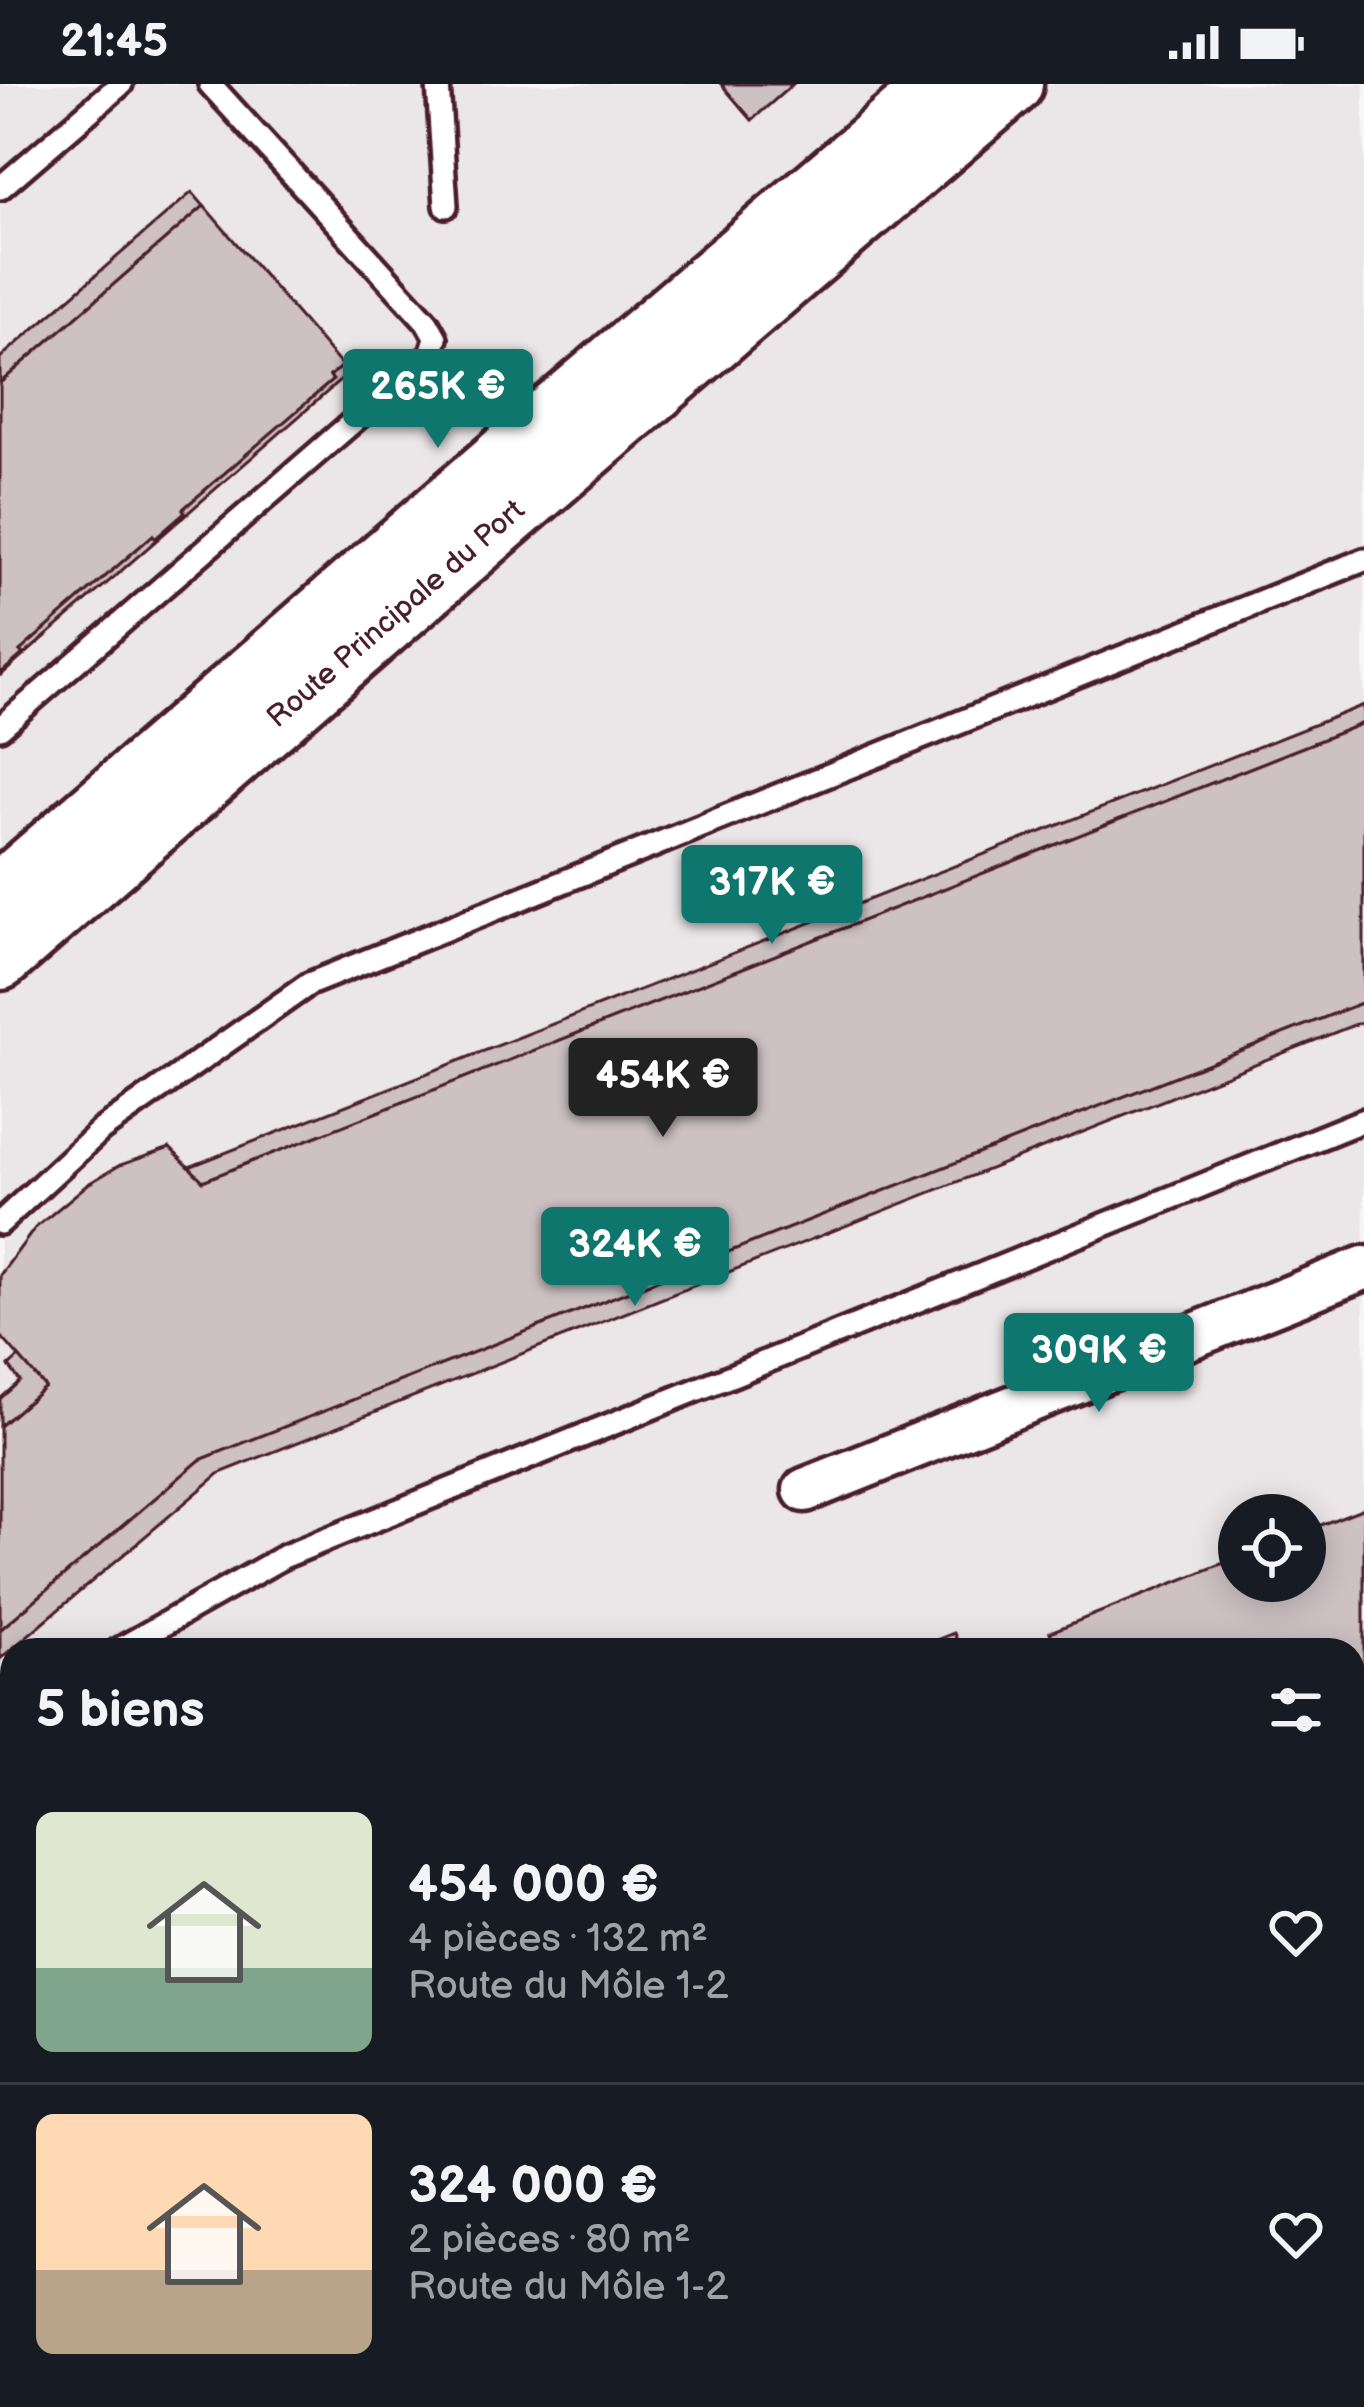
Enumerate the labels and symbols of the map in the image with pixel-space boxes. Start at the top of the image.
pin: 265K € [340,349,536,451]
street label: Route Principale du Port [260,492,532,736]
pin: 317K € [674,845,870,947]
pin: 454K € [565,1038,761,1140]
pin: 324K € [537,1207,733,1309]
pin: 309K € [1001,1313,1197,1415]

